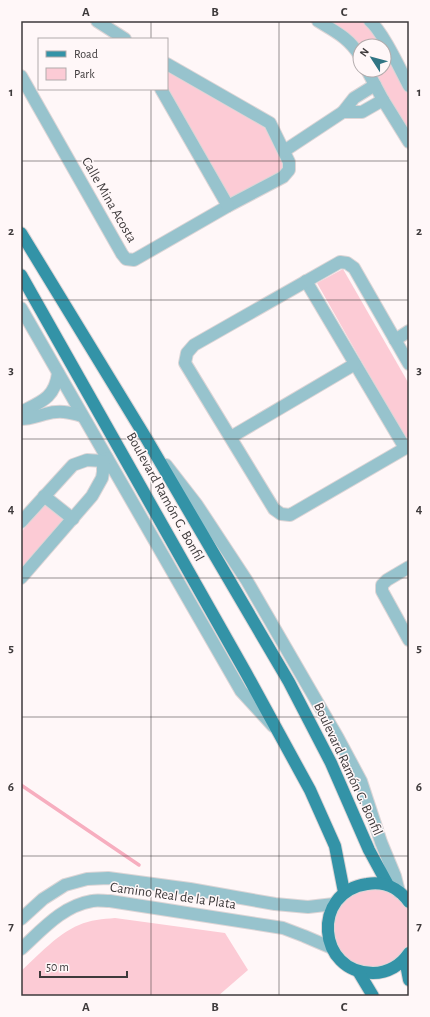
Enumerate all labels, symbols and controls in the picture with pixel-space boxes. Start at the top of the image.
text: A [82,6,90,19]
text: B [211,6,219,19]
text: C [341,6,348,19]
legend [38,38,168,90]
north arrow [352,38,392,78]
text: N [358,46,371,59]
text: Road [74,48,98,60]
text: Park [74,68,95,80]
text: 1 [9,86,13,99]
text: 1 [417,86,421,99]
street label: Calle Mina Acosta [79,155,139,246]
text: 2 [8,225,14,238]
text: 2 [416,225,422,238]
text: 3 [8,364,14,377]
text: 3 [416,364,422,377]
street label: Boulevard Ramón G. Bonfil [124,430,206,564]
text: 4 [8,503,15,516]
text: 4 [416,503,423,516]
text: 5 [8,642,14,655]
text: 5 [416,642,422,655]
street label: Boulevard Ramón G. Bonfil [311,700,385,838]
text: 6 [8,781,14,794]
text: 6 [416,781,422,794]
street label: Camino Real de la Plata [109,880,237,912]
text: 7 [8,920,14,933]
text: 7 [416,920,422,933]
scale bar [40,953,127,979]
text: 50 m [46,961,69,973]
text: A [82,1001,90,1014]
text: B [211,1001,219,1014]
text: C [341,1001,348,1014]

